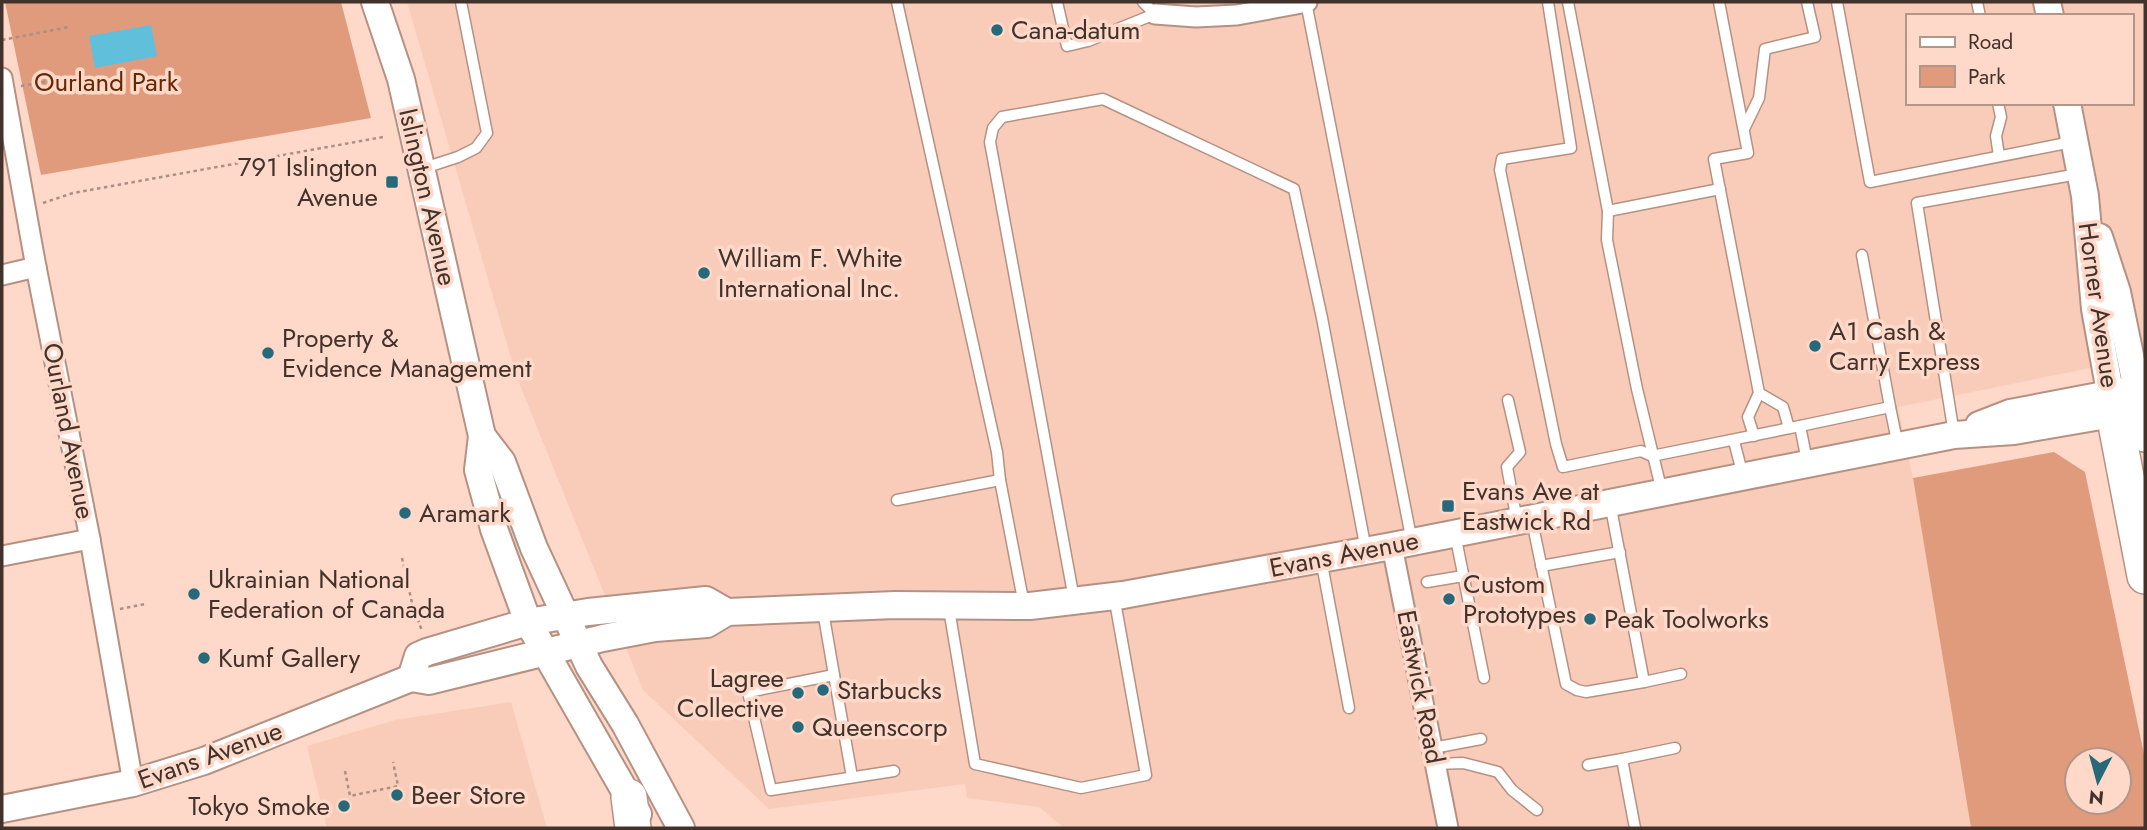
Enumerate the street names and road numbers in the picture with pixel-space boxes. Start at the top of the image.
street label: Islington Avenue [389,105,467,289]
street label: Horner Avenue [2069,220,2129,390]
street label: Ourland Avenue [33,340,105,522]
street label: Evans Avenue [1266,521,1422,587]
street label: Eastwick Road [1387,607,1455,767]
street label: Evans Avenue [132,711,288,799]

